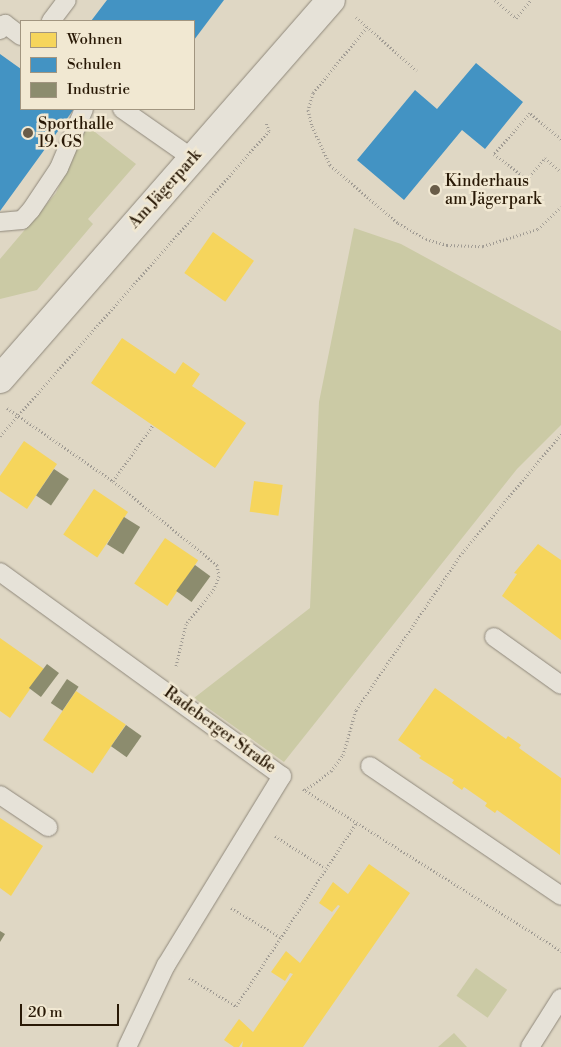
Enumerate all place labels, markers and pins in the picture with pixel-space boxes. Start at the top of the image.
place label: Sporthalle 19. GS [38,114,114,152]
marker: Sporthalle 19. GS [22,127,34,139]
place label: Kinderhaus am Jägerpark [445,171,541,209]
marker: Kinderhaus am Jägerpark [429,184,441,196]

